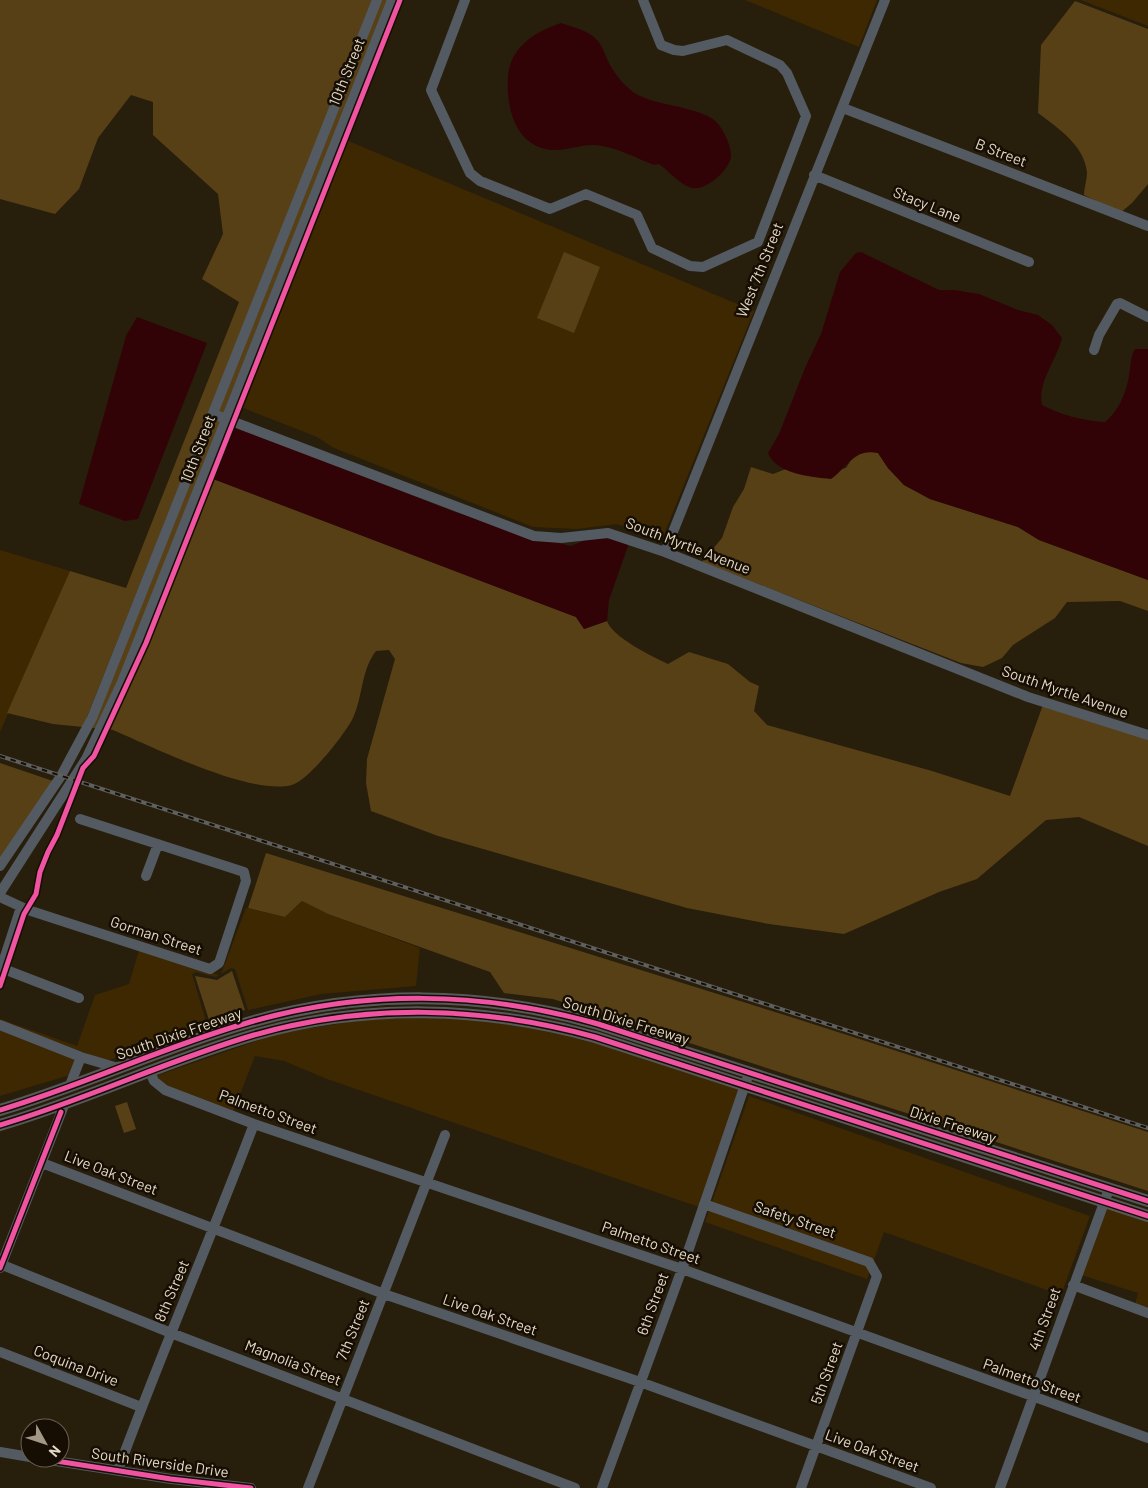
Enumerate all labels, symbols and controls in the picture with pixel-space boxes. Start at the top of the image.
street label: 10th Street [324,35,368,108]
street label: B Street [973,134,1029,170]
street label: Stacy Lane [891,182,964,226]
street label: West 7th Street [732,220,786,320]
street label: 10th Street [176,412,218,485]
street label: South Myrtle Avenue [623,513,753,577]
street label: South Myrtle Avenue [1000,661,1131,721]
street label: Gorman Street [108,912,204,958]
street label: South Dixie Freeway [561,992,692,1048]
street label: South Dixie Freeway [114,1003,244,1063]
street label: Palmetto Street [217,1085,320,1137]
street label: Dixie Freeway [908,1102,999,1146]
street label: Live Oak Street [62,1146,161,1198]
street label: Safety Street [752,1197,839,1241]
street label: Palmetto Street [600,1217,703,1267]
street label: 8th Street [150,1257,192,1324]
street label: 6th Street [632,1270,672,1337]
street label: 4th Street [1024,1285,1064,1353]
street label: Live Oak Street [441,1289,540,1339]
street label: 7th Street [332,1296,373,1363]
street label: Magnolia Street [243,1335,344,1389]
street label: 5th Street [806,1339,846,1406]
street label: Coquina Drive [31,1341,121,1390]
street label: Palmetto Street [981,1354,1084,1406]
north arrow [20,1418,70,1468]
street label: Live Oak Street [823,1425,922,1475]
text: N [46,1443,65,1461]
street label: South Riverside Drive [90,1443,230,1481]

